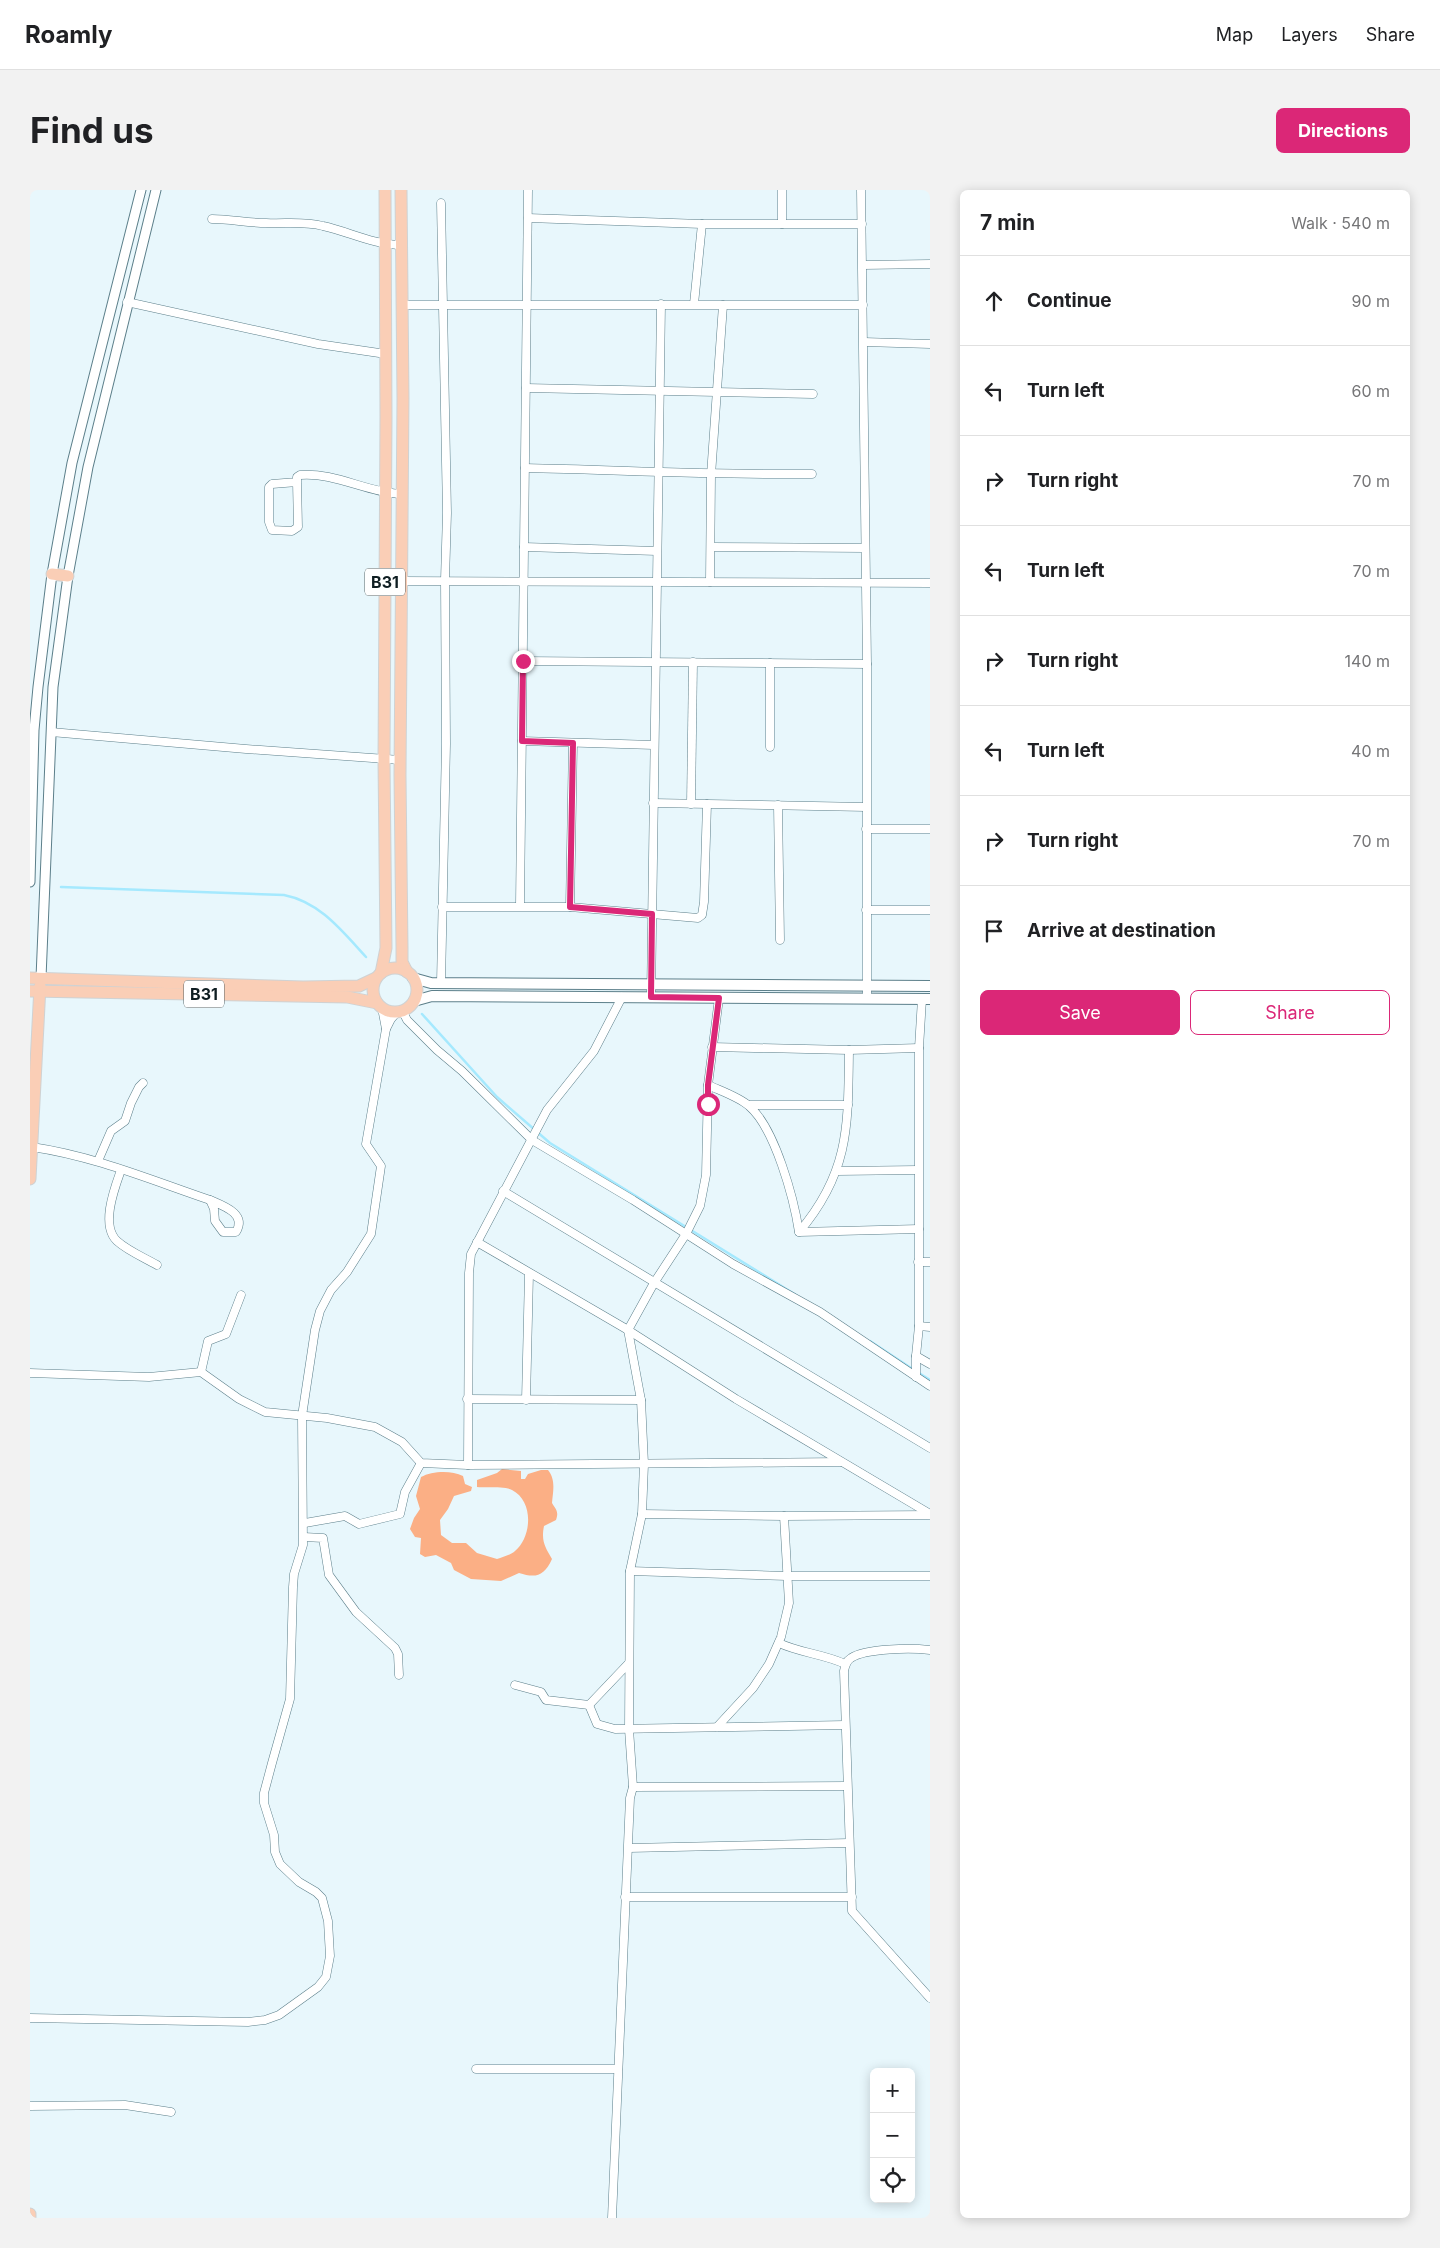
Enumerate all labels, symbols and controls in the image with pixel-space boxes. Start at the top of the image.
text: Roamly [25,20,112,49]
text: Map [1216,24,1253,45]
text: Layers [1281,24,1338,45]
text: Share [1366,24,1415,45]
button: Directions [1276,108,1410,153]
text: Find us [30,109,154,151]
text: 7 min [980,210,1035,235]
text: Walk · 540 m [1291,213,1390,233]
icon: ahead [980,287,1008,315]
text: Continue [1027,289,1112,312]
text: 90 m [1351,291,1390,311]
icon: left [980,377,1008,405]
text: Turn left [1027,379,1105,402]
text: 60 m [1351,381,1390,401]
icon: right [980,467,1008,495]
text: Turn right [1027,469,1118,492]
text: 70 m [1353,471,1390,491]
icon: left [980,557,1008,585]
text: Turn left [1027,559,1105,582]
text: 70 m [1353,561,1390,581]
road number: B31 [365,568,405,596]
icon: right [980,647,1008,675]
text: Turn right [1027,649,1118,672]
route end [512,650,535,673]
text: 140 m [1345,651,1390,671]
icon: left [980,737,1008,765]
text: Turn left [1027,739,1105,762]
text: 40 m [1351,741,1390,761]
icon: right [980,827,1008,855]
text: Turn right [1027,829,1118,852]
text: 70 m [1353,831,1390,851]
icon: arrive [980,917,1008,945]
text: Arrive at destination [1027,919,1216,942]
road number: B31 [184,981,224,1008]
button: Save [980,990,1180,1035]
button: Share [1190,990,1390,1035]
route start [697,1093,720,1116]
map controls [870,2068,915,2203]
button: + [870,2068,915,2113]
button: − [870,2113,915,2158]
button: locate [870,2158,915,2203]

